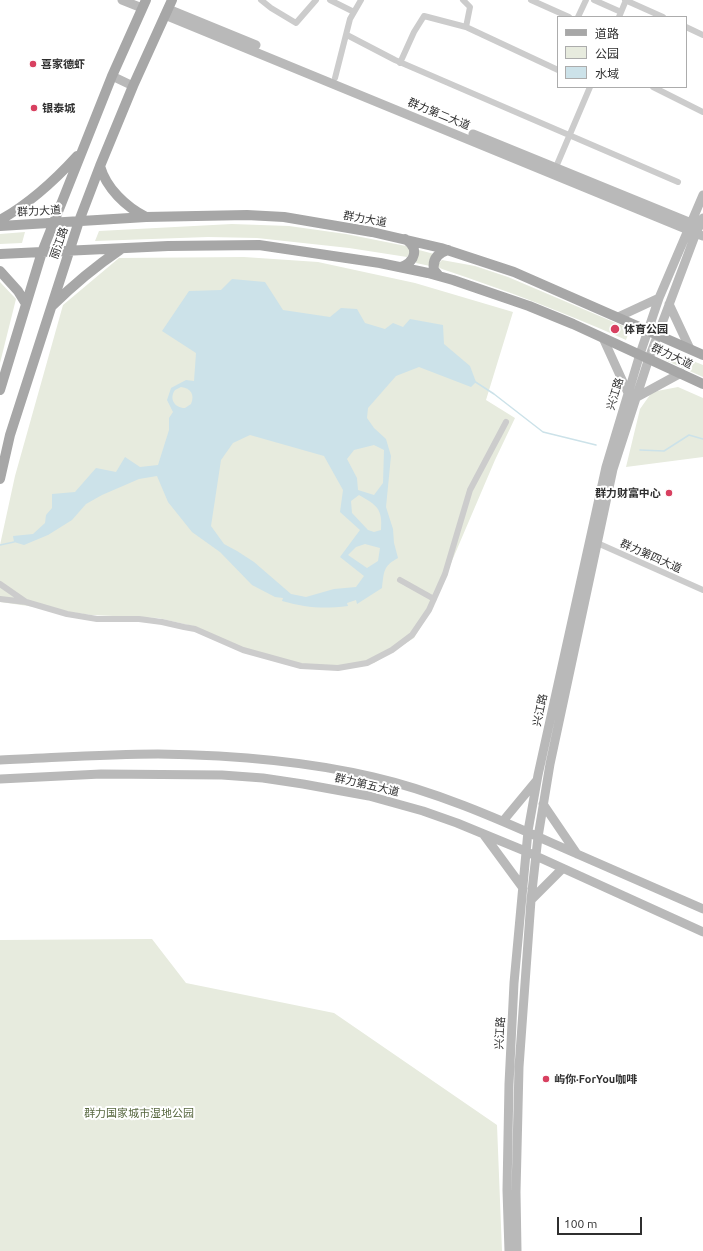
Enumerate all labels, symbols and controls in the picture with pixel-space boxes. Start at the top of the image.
legend [557,16,687,88]
text: 道路 [595,27,619,40]
text: 公园 [595,47,619,60]
place label: 喜家德虾 [41,57,85,71]
marker: 喜家德虾 [28,59,38,69]
text: 水域 [595,67,619,80]
street label: 群力第二大道 [406,96,472,132]
place label: 银泰城 [42,101,75,115]
marker: 银泰城 [29,103,39,113]
street label: 群力大道 [17,203,61,219]
street label: 群力大道 [342,209,388,229]
street label: 丽江路 [47,225,71,261]
place label: 体育公园 [624,322,668,336]
marker: 体育公园 [609,323,621,335]
street label: 群力大道 [649,341,695,371]
street label: 兴江路 [604,376,626,412]
place label: 群力财富中心 [595,486,661,500]
marker: 群力财富中心 [664,488,674,498]
street label: 群力第四大道 [618,537,684,575]
street label: 兴江路 [530,692,550,728]
street label: 群力第五大道 [333,771,401,799]
street label: 兴江路 [493,1016,507,1050]
place label: 屿你·ForYou咖啡 [554,1072,637,1086]
marker: 屿你·ForYou咖啡 [541,1074,551,1084]
park label: 群力国家城市湿地公园 [84,1106,194,1120]
scale bar [559,1209,644,1235]
text: 100 m [564,1217,597,1230]

